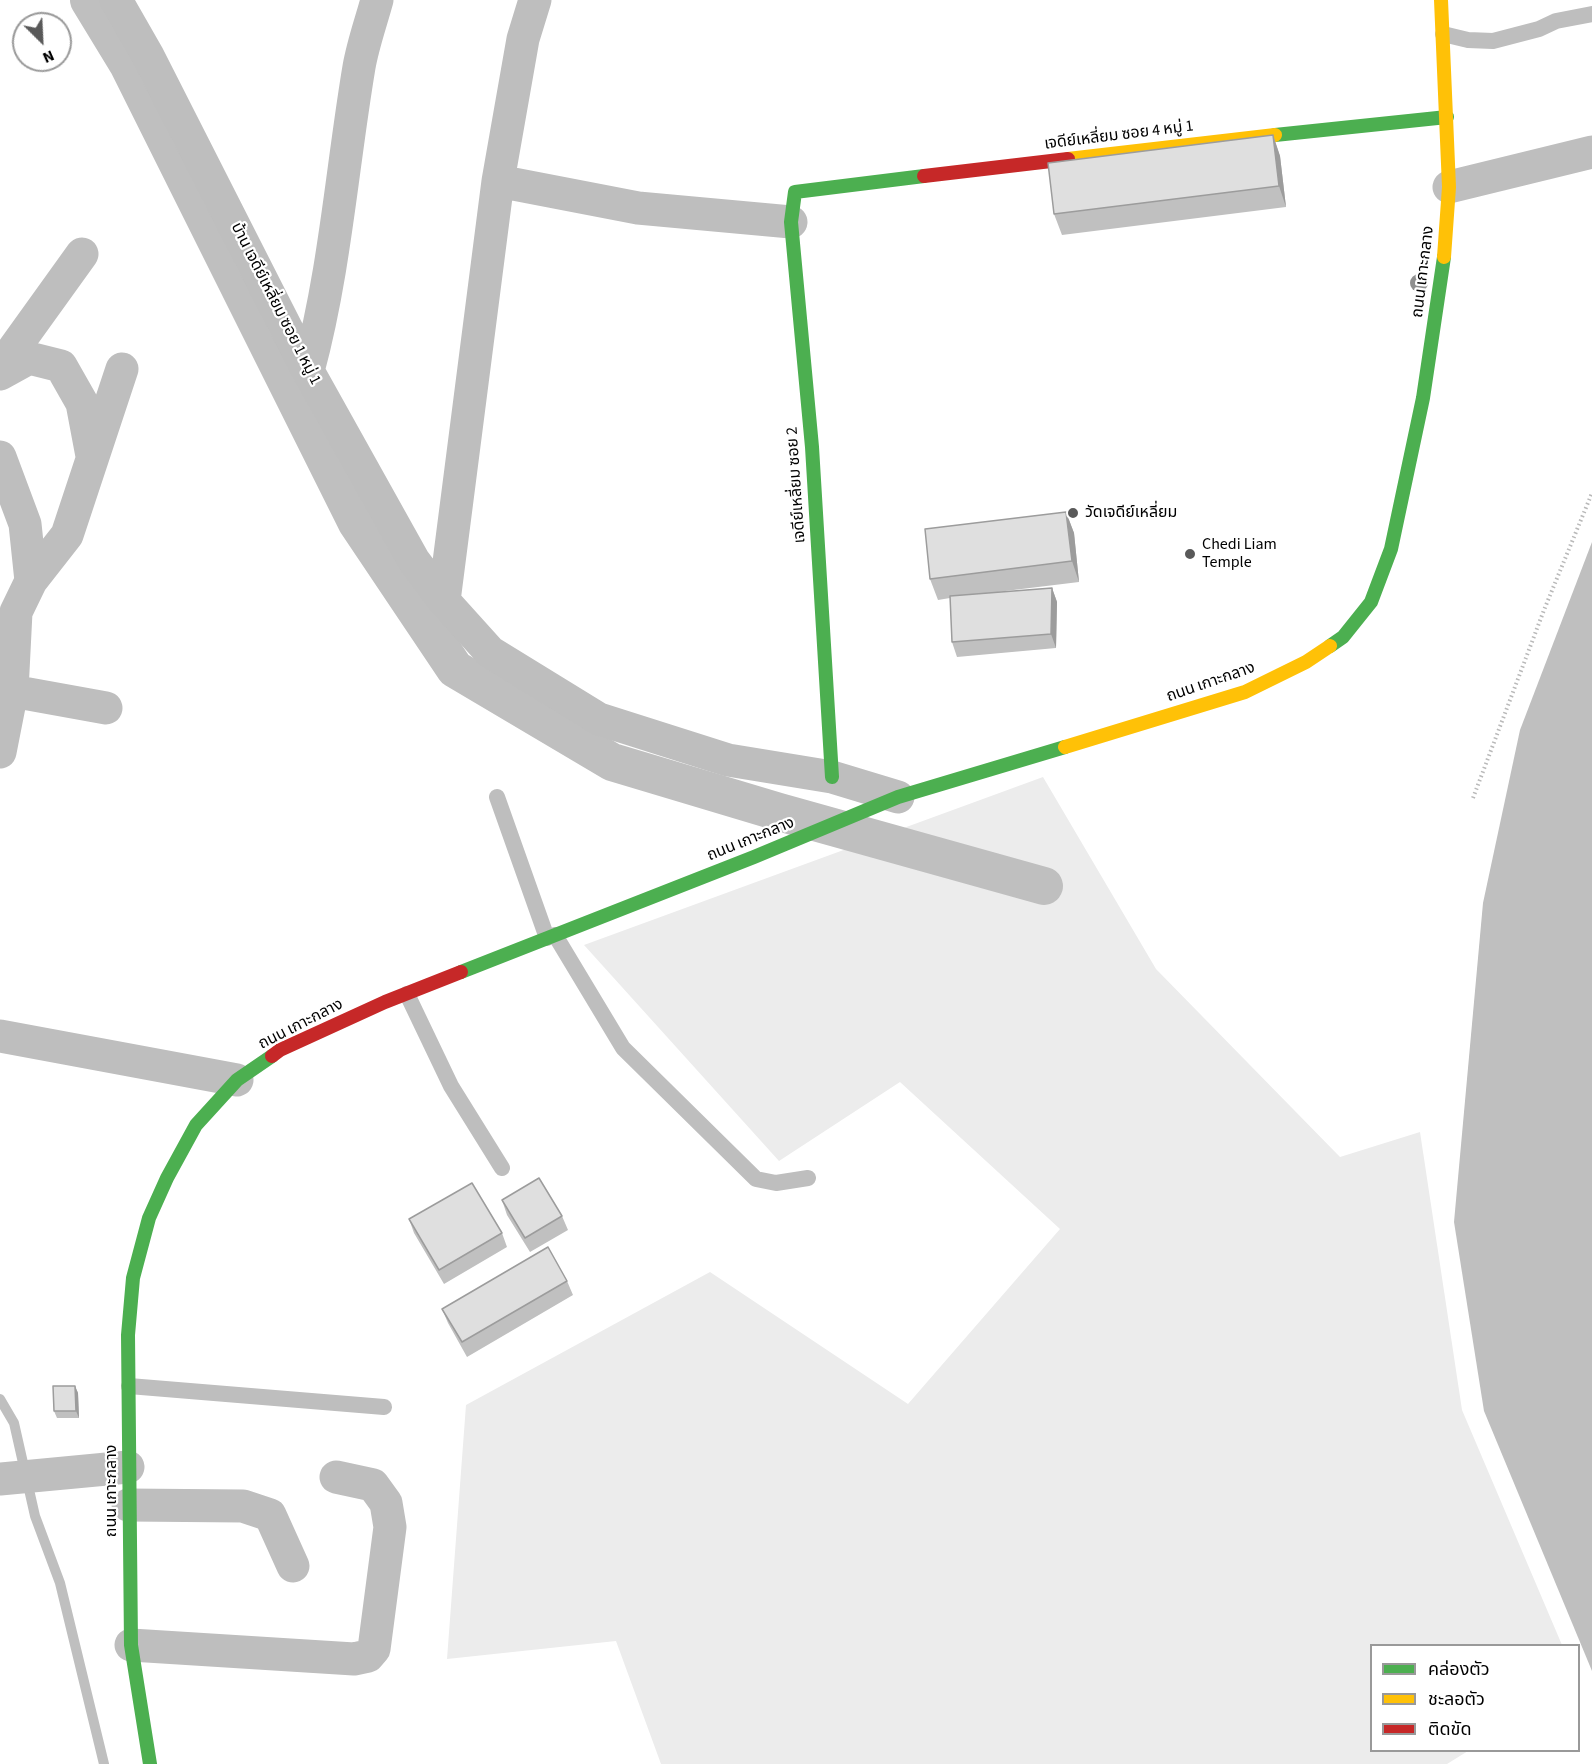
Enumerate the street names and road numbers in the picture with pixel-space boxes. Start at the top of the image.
street label: เจดีย์เหลี่ยม ซอย 4 หมู่ 1 [1043,117,1195,155]
street label: บ้าน เจดีย์เหลี่ยม ซอย 1 หมู่ 1 [226,220,324,388]
street label: ถนน เกาะกลาง [1409,225,1439,319]
street label: เจดีย์เหลี่ยม ซอย 2 [783,426,811,544]
street label: ถนน เกาะกลาง [1164,659,1258,707]
street label: ถนน เกาะกลาง [705,814,797,866]
street label: ถนน เกาะกลาง [255,995,347,1055]
street label: ถนน เกาะกลาง [102,1445,122,1537]

